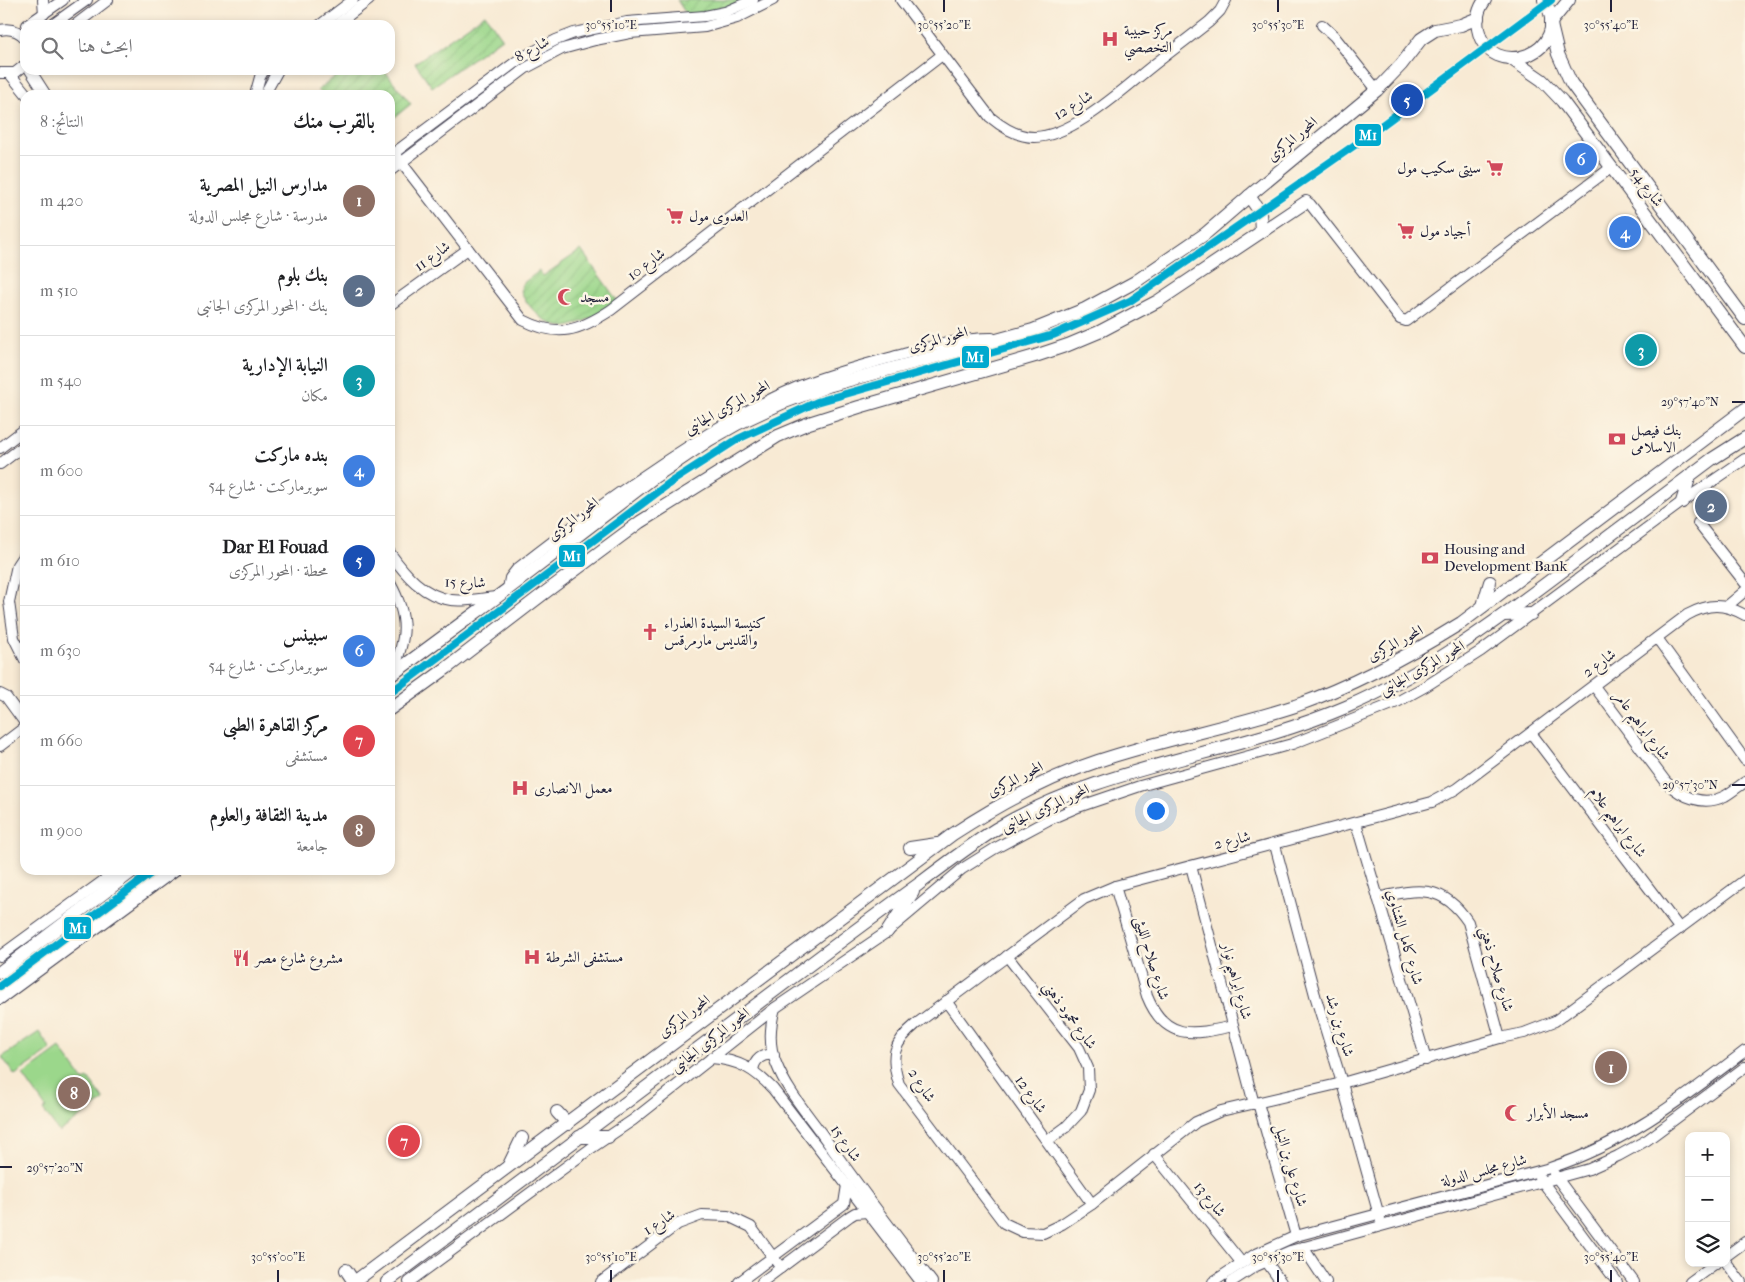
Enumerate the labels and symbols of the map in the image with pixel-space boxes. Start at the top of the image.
text: 30°55'10"E [585,18,637,32]
text: 30°55'20"E [917,18,971,32]
text: 30°55'30"E [1252,18,1304,32]
text: 30°55'40"E [1584,18,1638,32]
place label: مركز حبيبة التخصصي [1124,21,1173,61]
hospital icon: مركز حبيبة التخصصي [1100,29,1120,49]
street label: شارع 8 [512,32,554,69]
pin: 5 [1391,81,1423,119]
street label: شارع 12 [1050,86,1098,127]
street label: المحور المركزى [1263,113,1322,166]
line badge: M1 [1354,123,1382,147]
text: M1 [1358,127,1377,144]
pin: 6 [1565,140,1597,178]
supermarket icon: سيتى سكيب مول [1485,158,1505,178]
place label: سيتى سكيب مول [1397,159,1481,179]
street label: شارع 54 [1623,164,1668,213]
supermarket icon: العدوى مول [665,206,685,226]
place label: العدوى مول [689,207,748,225]
pin: 4 [1609,213,1641,251]
place label: أجياد مول [1420,220,1471,240]
supermarket icon: أجياد مول [1396,221,1416,241]
street label: شارع 11 [411,237,456,278]
street label: شارع 10 [623,244,671,287]
mosque icon: مسجد [556,287,576,307]
place label: مسجد [580,288,609,306]
street label: المحور المركزى [906,322,970,356]
pin: 3 [1625,331,1657,369]
line badge: M1 [961,345,990,369]
text: M1 [965,349,984,366]
street label: المحور المركزى الجانبى [681,376,774,440]
text: 29°57'40"N [1661,395,1719,409]
place label: بنك فيصل الاسلامى [1631,421,1681,456]
bank icon: بنك فيصل الاسلامى [1607,429,1627,449]
pin: 2 [1695,487,1727,525]
street label: المحور المركزى [544,493,603,546]
place label: Housing and Development Bank [1444,540,1567,575]
line badge: M1 [558,544,586,568]
text: M1 [562,548,581,565]
bank icon: Housing and Development Bank [1420,548,1440,568]
street label: شارع 15 [444,573,486,595]
place label: كنيسة السيدة العذراء والقديس مارمرقس [664,614,766,651]
street label: المحور المركزى [1364,621,1426,666]
church icon: كنيسة السيدة العذراء والقديس مارمرقس [640,622,660,642]
street label: المحور المركزى الجانبى [1376,636,1469,701]
street label: شارع 2 [1579,645,1622,685]
street label: شارع ابراهيم عامر [1605,686,1674,767]
street label: المحور المركزى [984,757,1047,802]
hospital icon: معمل الانصارى [510,778,530,798]
text: 29°57'30"N [1662,778,1718,792]
place label: معمل الانصارى [534,779,613,799]
street label: المحور المركزى الجانبى [998,780,1093,838]
street label: شارع ابراهيم علام [1581,783,1651,865]
your location [1143,798,1169,824]
street label: شارع 2 [1212,827,1253,857]
street label: شارع كامل الشناوي [1379,887,1427,988]
street label: شارع صلاح الليثى [1127,914,1173,1003]
line badge: M1 [63,916,92,940]
text: M1 [68,920,87,937]
street label: شارع صلاح ذهني [1471,924,1518,1015]
street label: شارع ابراهيم نوار [1212,939,1256,1023]
hospital icon: مستشفى الشرطة [522,947,542,967]
restaurant icon: مشروع شارع مصر [231,948,251,968]
place label: مستشفى الشرطة [546,948,623,968]
place label: مشروع شارع مصر [253,949,343,971]
street label: شارع محمود ذهني [1035,977,1101,1056]
street label: المحور المركزى [654,991,714,1042]
street label: شارع بن رشد [1318,991,1358,1060]
street label: المحور المركزى الجانبى [667,1004,754,1078]
pin: 1 [1595,1048,1627,1086]
street label: شارع 2 [901,1065,940,1108]
street label: شارع 12 [1008,1072,1051,1119]
pin: 8 [58,1074,90,1112]
place label: مسجد الأبرار [1525,1102,1589,1122]
mosque icon: مسجد الأبرار [1503,1103,1523,1123]
street label: شارع 15 [824,1121,865,1167]
street label: شارع على بن النيل [1267,1121,1311,1210]
pin: 7 [388,1122,420,1160]
street label: شارع مجلس الدولة [1438,1150,1530,1194]
text: 29°57'20"N [27,1161,83,1175]
street label: شارع 13 [1187,1177,1230,1223]
street label: شارع 1 [640,1205,681,1242]
text: 30°55'00"E [251,1250,305,1264]
text: 30°55'10"E [585,1250,637,1264]
text: 30°55'20"E [917,1250,971,1264]
text: 30°55'30"E [1252,1250,1304,1264]
text: 30°55'40"E [1584,1250,1638,1264]

